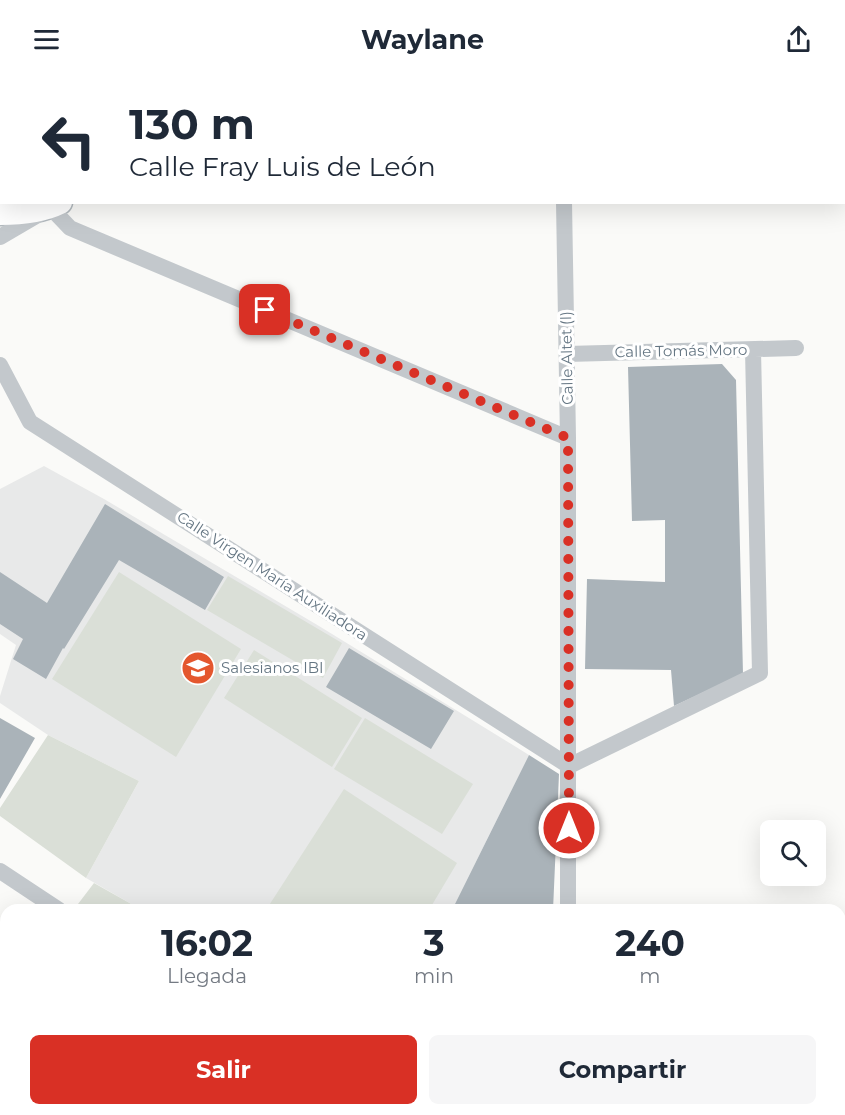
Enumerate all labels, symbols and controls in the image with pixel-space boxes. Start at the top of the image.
icon: menu [30,23,63,56]
text: Waylane [361,23,484,56]
icon: share [782,23,815,56]
text: 130 m [129,98,255,150]
icon: left [30,102,108,180]
text: Calle Fray Luis de León [129,150,436,183]
pin [239,284,290,335]
icon: arrive [248,293,281,326]
street label: Calle Altet (l) [556,311,577,405]
street label: Calle Tomás Moro [615,340,747,361]
street label: Calle Virgen María Auxiliadora [173,507,371,644]
school or university icon: Salesianos IBI [180,650,216,686]
place label: Salesianos IBI [221,658,324,677]
position arrow [537,796,601,860]
map controls [760,820,826,886]
button: search [760,820,826,886]
text: 16:02 [161,921,253,965]
text: 3 [423,921,445,965]
text: 240 [615,921,685,965]
text: Llegada [167,964,247,988]
text: min [414,964,454,988]
text: m [639,964,661,988]
button: Salir [30,1035,417,1104]
button: Compartir [429,1035,816,1104]

